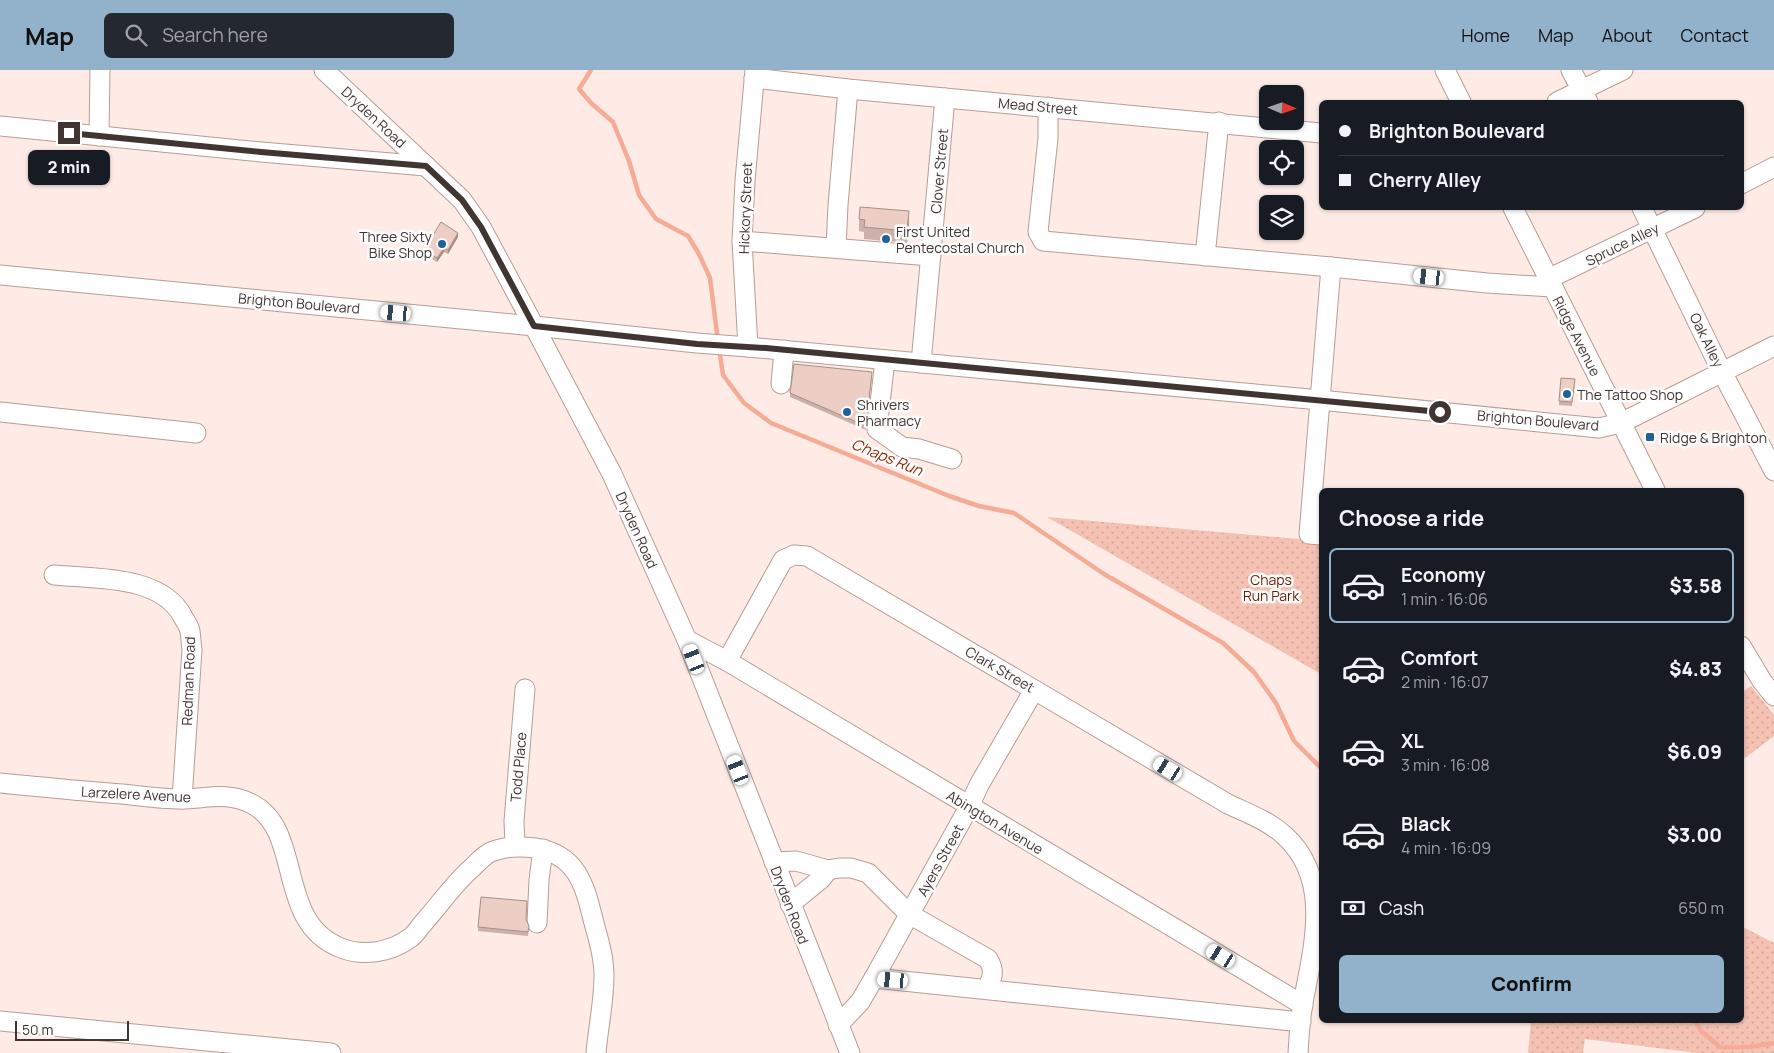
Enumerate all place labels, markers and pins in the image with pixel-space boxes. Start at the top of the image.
place label: First United Pentecostal Church [896,222,1024,257]
place label: Three Sixty Bike Shop [359,227,433,262]
marker: First United Pentecostal Church [880,233,892,245]
marker: Three Sixty Bike Shop [436,238,448,250]
place label: The Tattoo Shop [1577,385,1683,404]
marker: The Tattoo Shop [1561,388,1573,400]
place label: Shrivers Pharmacy [857,395,922,430]
marker: Shrivers Pharmacy [841,406,853,418]
place label: Ridge & Brighton [1660,428,1767,447]
marker: Ridge & Brighton [1644,431,1656,443]

